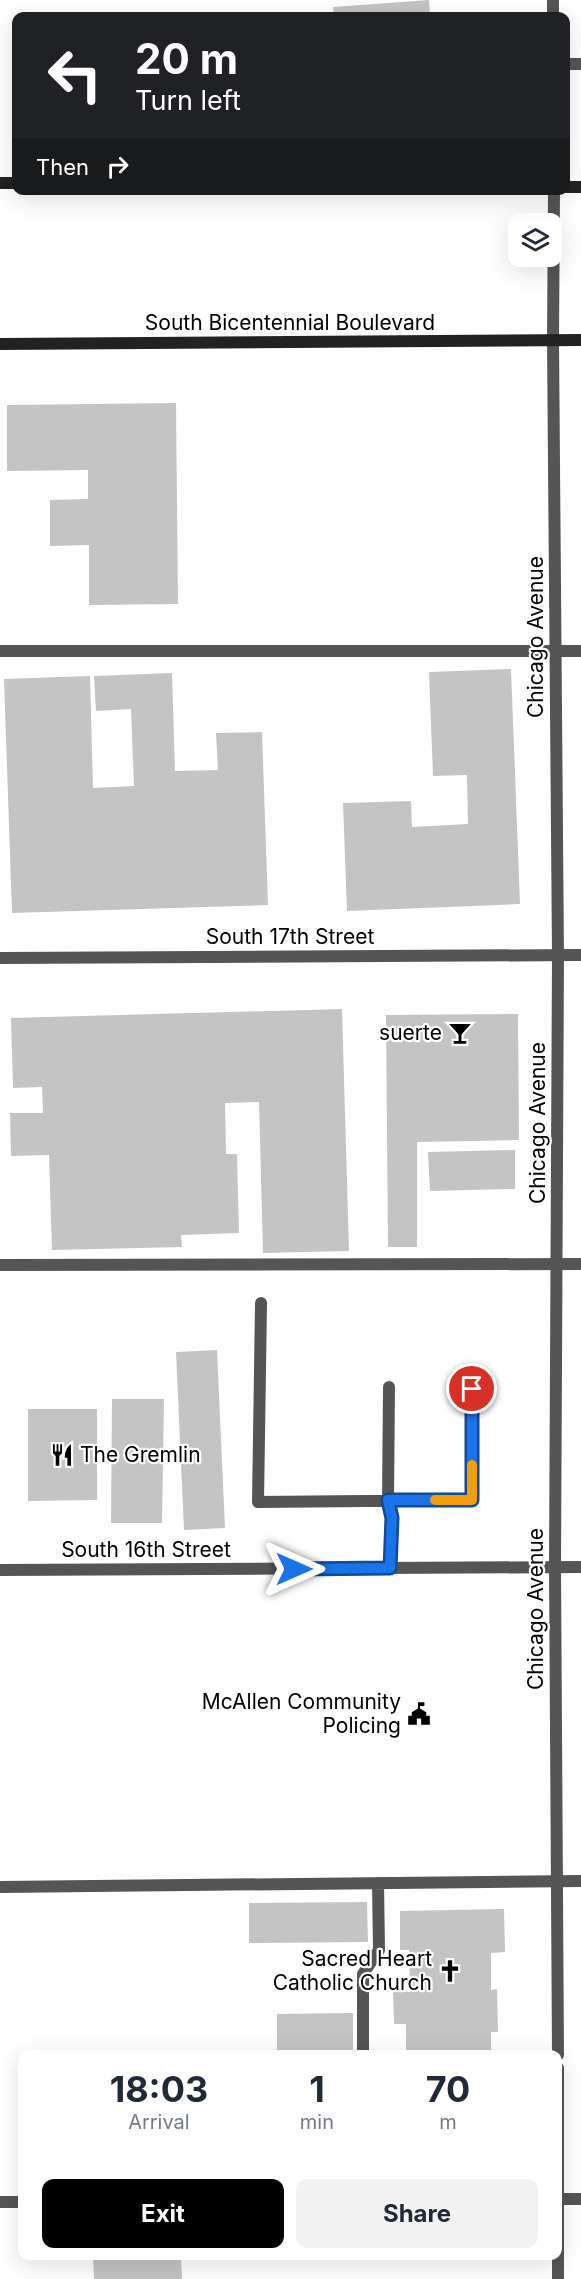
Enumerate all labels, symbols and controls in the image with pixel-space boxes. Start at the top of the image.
text: 20 m [135,33,238,84]
icon: left [36,36,114,114]
text: Turn left [135,84,241,117]
icon: right [101,150,134,183]
text: Then [36,154,89,180]
map controls [508,213,562,267]
button: layers [508,213,562,267]
street label: South Bicentennial Boulevard [145,310,435,335]
street label: Chicago Avenue [523,556,548,718]
street label: South 17th Street [206,924,374,949]
place label: suerte [379,1020,442,1045]
bar icon: suerte [447,1020,473,1046]
street label: Chicago Avenue [525,1042,550,1204]
pin [446,1363,497,1414]
icon: arrive [455,1372,488,1405]
restaurant icon: The Gremlin [49,1442,75,1468]
place label: The Gremlin [80,1442,201,1467]
street label: Chicago Avenue [523,1528,548,1690]
street label: South 16th Street [61,1537,231,1562]
position arrow [262,1537,326,1601]
place label: McAllen Community Policing [202,1689,401,1738]
public building icon: McAllen Community Policing [406,1701,432,1727]
place label: Sacred Heart Catholic Church [273,1946,432,1995]
church icon: Sacred Heart Catholic Church [437,1958,463,1984]
text: 18:03 [110,2067,208,2111]
text: 1 [309,2067,325,2111]
text: 70 [426,2067,470,2111]
text: Arrival [128,2110,190,2134]
text: min [300,2110,334,2134]
text: m [439,2110,457,2134]
button: Exit [42,2179,284,2248]
button: Share [296,2179,538,2248]

